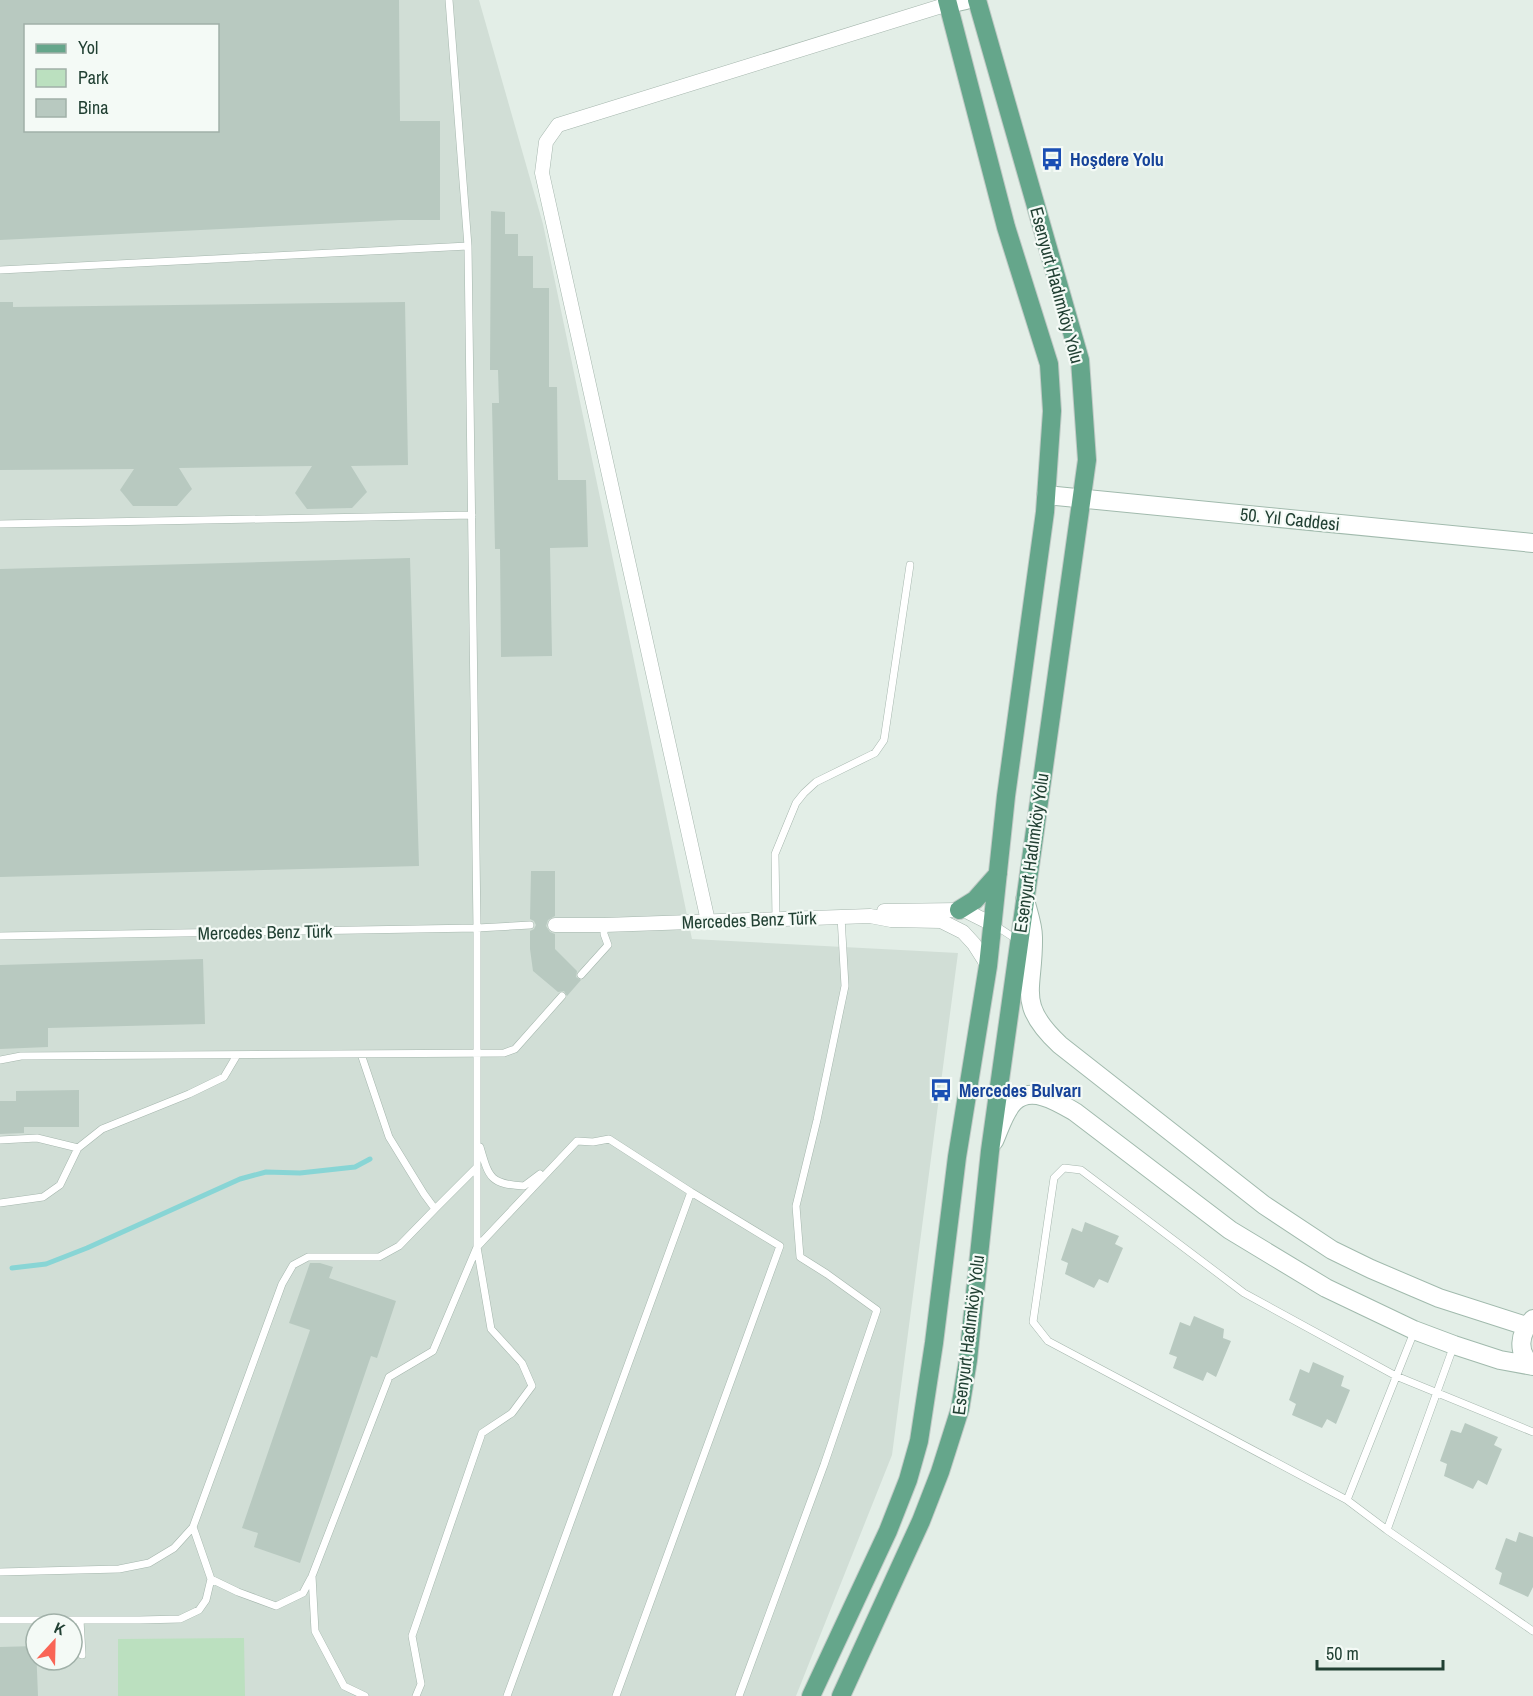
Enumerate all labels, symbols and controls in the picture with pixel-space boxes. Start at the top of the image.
legend [24,24,219,132]
text: Yol [78,35,98,60]
text: Park [78,65,109,90]
text: Bina [78,95,108,120]
bus stop icon: Hoşdere Yolu [1039,146,1065,172]
place label: Hoşdere Yolu [1070,147,1164,172]
street label: Esenyurt Hadımköy Yolu [1024,204,1090,366]
street label: 50. Yıl Caddesi [1239,501,1341,537]
street label: Esenyurt Hadımköy Yolu [1007,772,1055,934]
street label: Mercedes Benz Türk [681,905,817,935]
street label: Mercedes Benz Türk [197,918,333,946]
bus stop icon: Mercedes Bulvarı [928,1077,954,1103]
place label: Mercedes Bulvarı [959,1078,1081,1103]
street label: Esenyurt Hadımköy Yolu [946,1254,990,1416]
north arrow [24,1612,84,1672]
text: K [51,1616,69,1640]
scale bar [1317,1633,1443,1671]
text: 50 m [1326,1641,1359,1666]

